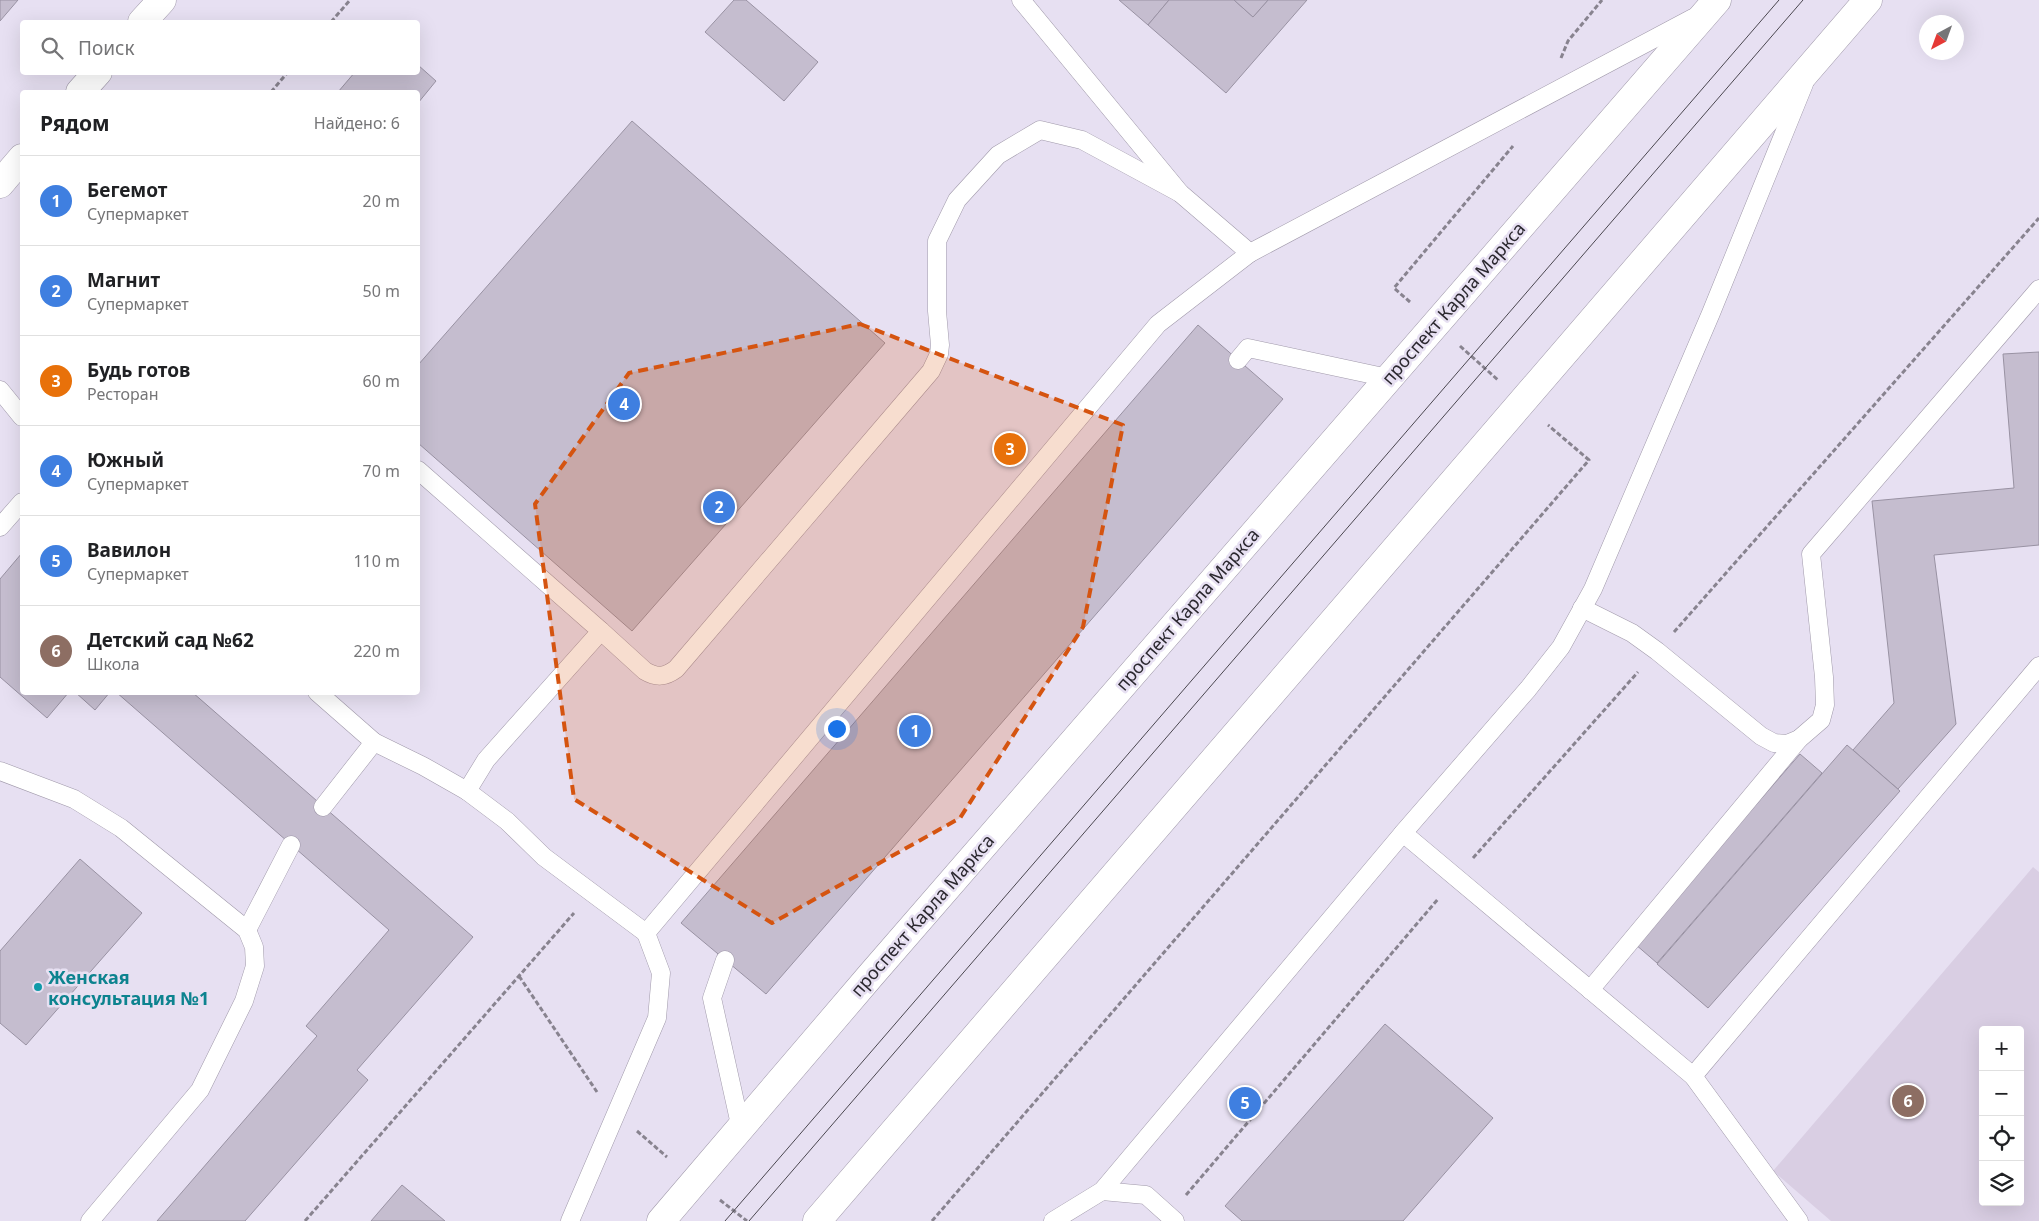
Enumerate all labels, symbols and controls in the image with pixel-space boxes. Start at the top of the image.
north arrow [1919,15,1964,60]
search box [20,20,420,75]
icon: search [38,34,66,62]
text: Поиск [78,35,134,61]
text: Рядом [40,109,110,137]
text: Найдено: 6 [314,112,400,134]
text: Бегемот [87,177,167,203]
text: 1 [51,190,61,212]
text: 20 m [363,190,400,212]
text: Супермаркет [87,203,189,225]
street label: проспект Карла Маркса [1376,217,1530,389]
text: Магнит [87,267,160,293]
text: 2 [51,280,61,302]
text: 50 m [363,280,400,302]
text: Супермаркет [87,293,189,315]
text: Будь готов [87,357,190,383]
text: 3 [51,370,61,392]
text: 60 m [363,370,400,392]
text: Ресторан [87,383,158,405]
pin: 4 [608,385,640,423]
pin: 3 [994,430,1026,468]
text: Южный [87,447,164,473]
text: 4 [51,460,61,482]
text: 70 m [363,460,400,482]
text: Супермаркет [87,473,189,495]
pin: 2 [703,488,735,526]
street label: проспект Карла Маркса [1110,523,1264,695]
text: Вавилон [87,537,171,563]
text: 5 [51,550,61,572]
text: 110 m [353,550,400,572]
text: Супермаркет [87,563,189,585]
text: Детский сад №62 [87,627,254,653]
text: 6 [51,640,61,662]
text: 220 m [353,640,400,662]
text: Школа [87,653,140,675]
pin: 1 [899,712,931,750]
your location [824,716,850,742]
street label: проспект Карла Маркса [845,829,999,1001]
place label: Женская консультация №1 [48,965,209,1010]
marker: Женская консультация №1 [32,981,44,993]
map controls [1979,1026,2024,1206]
button: + [1979,1026,2024,1071]
button: − [1979,1071,2024,1116]
pin: 6 [1892,1082,1924,1120]
pin: 5 [1229,1084,1261,1122]
button: locate [1979,1116,2024,1161]
button: layers [1979,1161,2024,1206]

